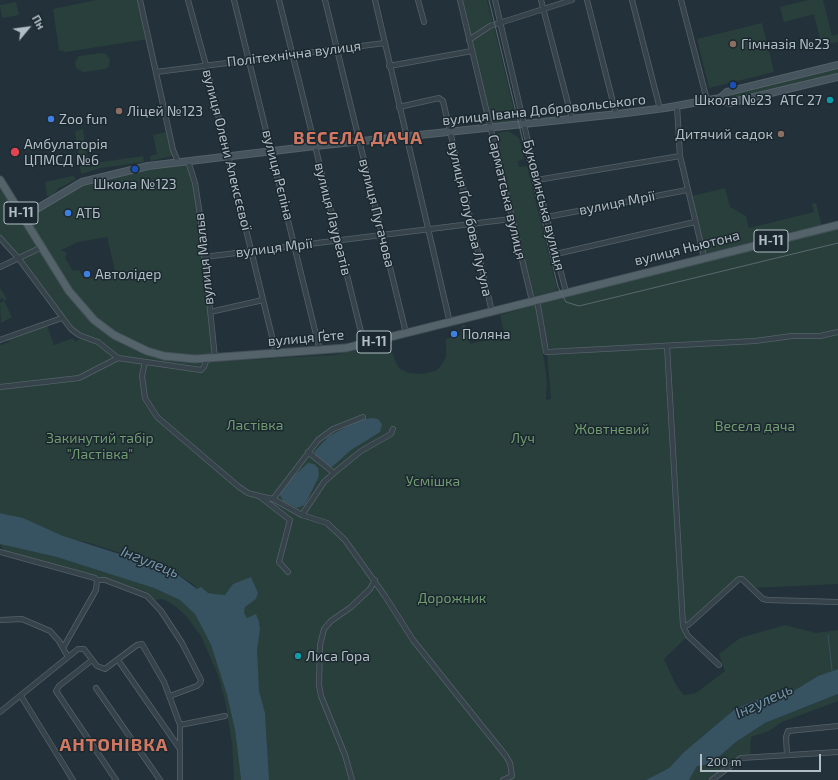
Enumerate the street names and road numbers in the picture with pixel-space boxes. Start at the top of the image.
street label: Політехнічна вулиця [226,37,362,71]
street label: вулиця Олени Алексєєвої [199,68,255,232]
street label: вулиця Івана Добровольського [441,91,647,129]
street label: вулиця Рєпіна [259,128,297,222]
street label: Сарматська вулиця [484,133,530,261]
street label: Буковинська вулиця [520,138,568,272]
street label: вулиця Ґолубова Луґула [444,140,496,298]
street label: вулиця Пугачова [355,157,399,269]
street label: вулиця Лауреатів [311,161,355,277]
street label: вулиця Мрії [577,187,657,219]
road number: Н-11 [4,202,38,224]
street label: вулиця Мальв [191,212,217,306]
street label: вулиця Ньютона [633,227,741,269]
road number: Н-11 [754,230,788,252]
street label: вулиця Мрії [235,235,313,261]
street label: вулиця Ґете [267,326,345,350]
road number: Н-11 [357,331,391,353]

